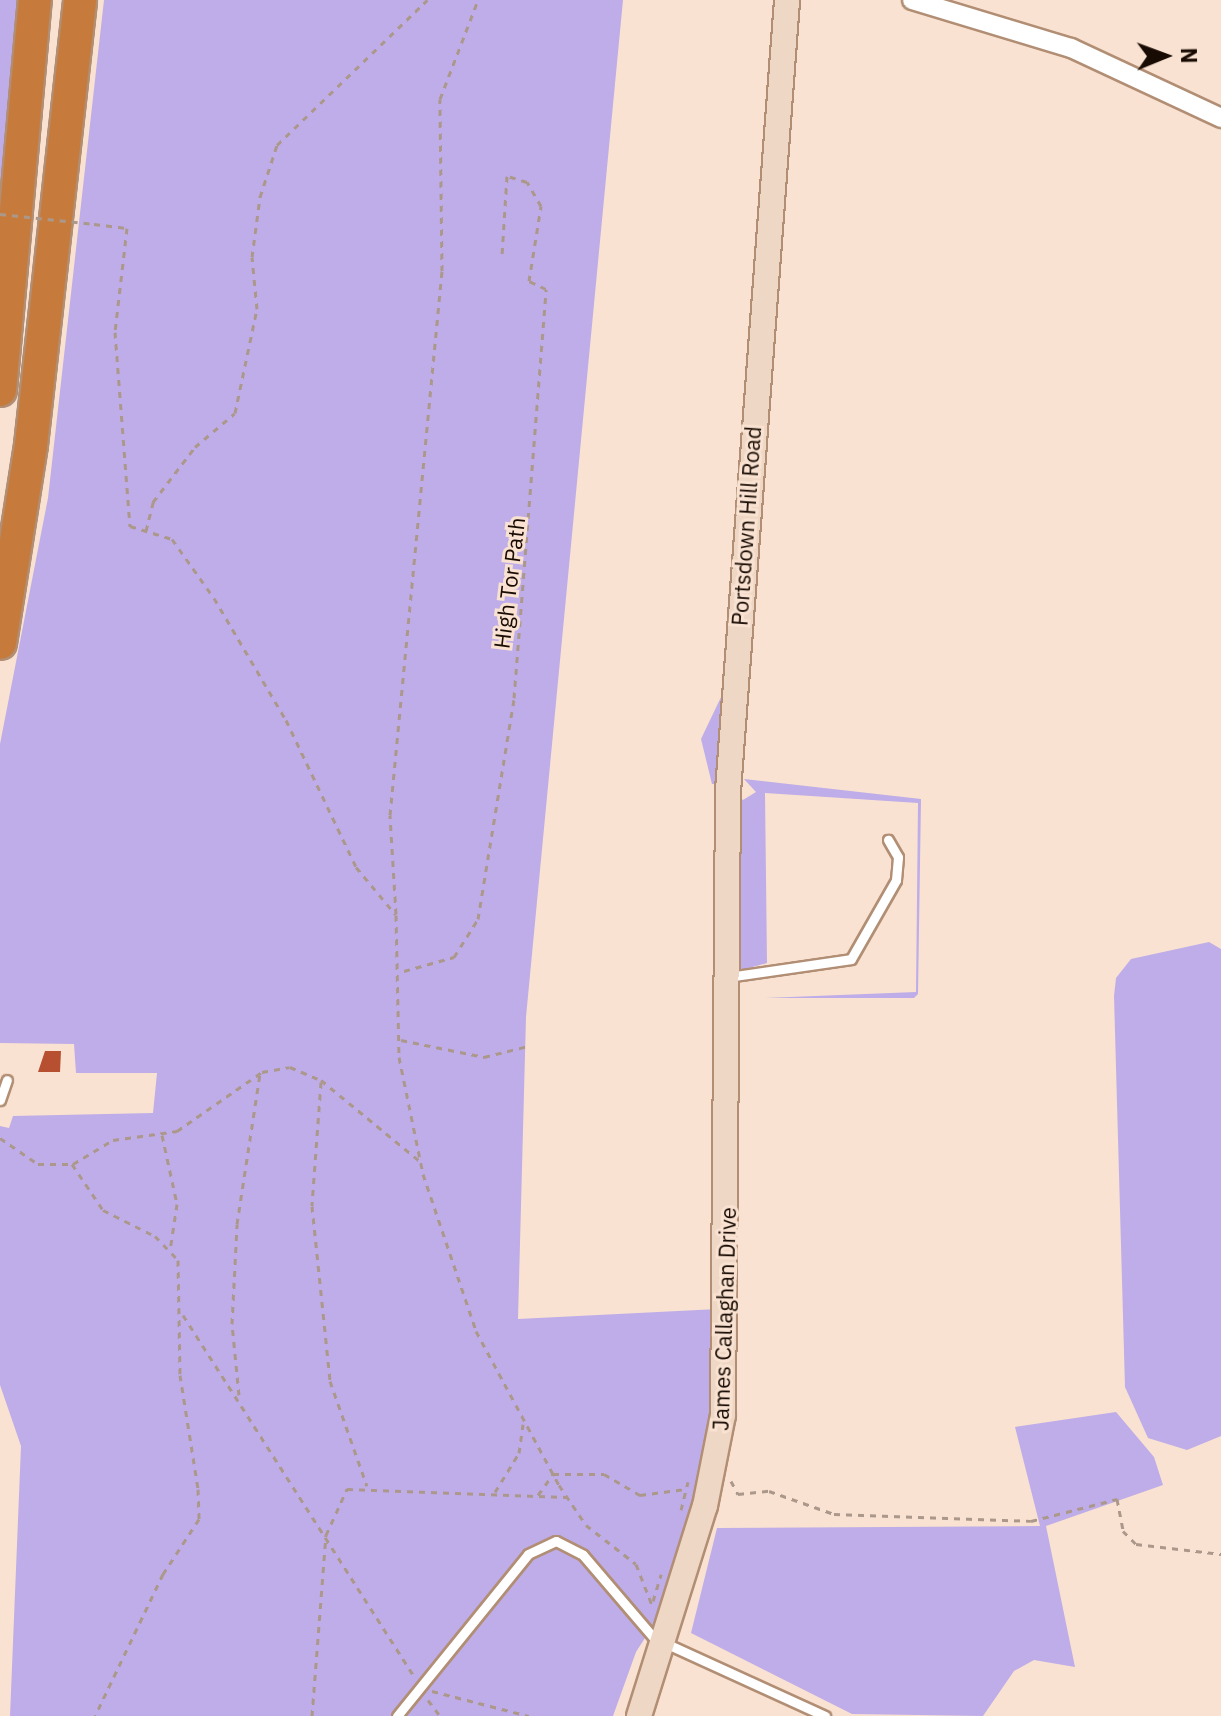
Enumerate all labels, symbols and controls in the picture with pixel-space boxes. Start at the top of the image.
north arrow [1125,16,1205,96]
text: N [1175,47,1204,64]
street label: Portsdown Hill Road [726,425,766,627]
street label: High Tor Path [488,516,530,650]
street label: James Callaghan Drive [707,1207,741,1431]

